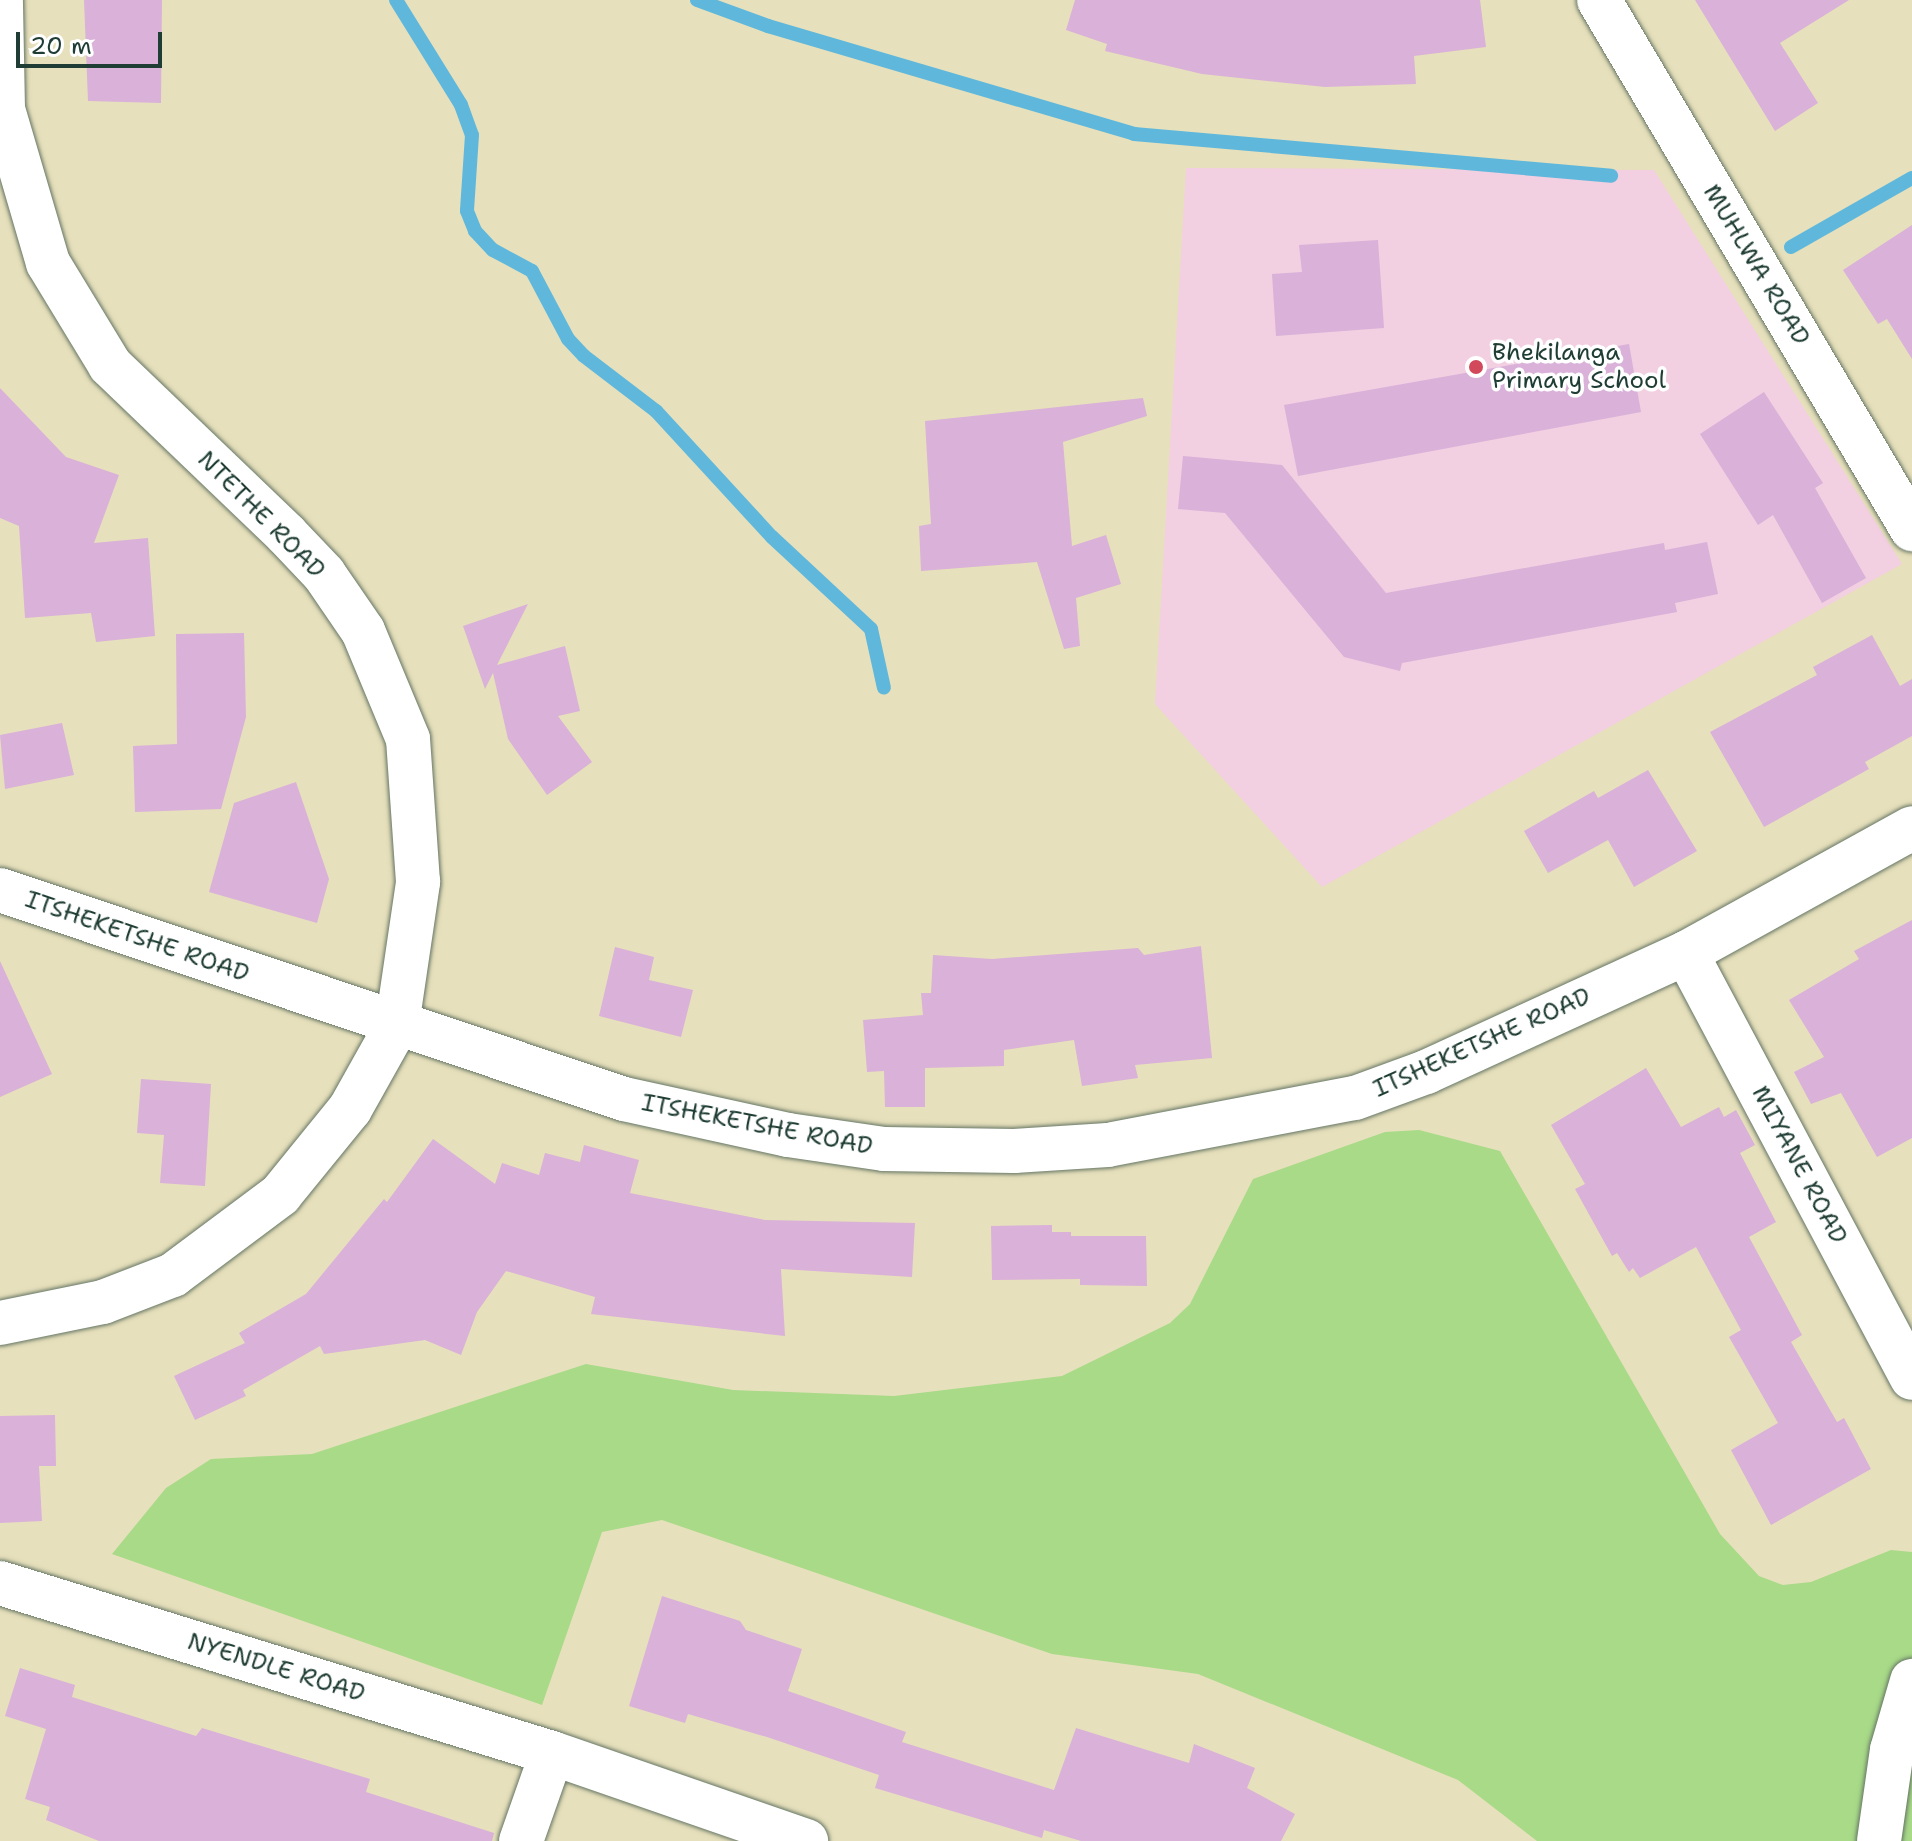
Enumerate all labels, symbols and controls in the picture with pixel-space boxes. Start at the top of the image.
scale bar [20,16,166,66]
text: 20 m [30,30,92,62]
street label: MUHLWA ROAD [1697,179,1815,351]
place label: Bhekilanga Primary School [1492,339,1666,395]
marker: Bhekilanga Primary School [1467,358,1485,376]
street label: NTETHE ROAD [191,445,331,585]
street label: ITSHEKETSHE ROAD [21,885,253,989]
street label: ITSHEKETSHE ROAD [1369,982,1595,1104]
street label: MIYANE ROAD [1745,1081,1853,1249]
street label: ITSHEKETSHE ROAD [639,1088,875,1162]
street label: NYENDLE ROAD [184,1627,368,1709]

